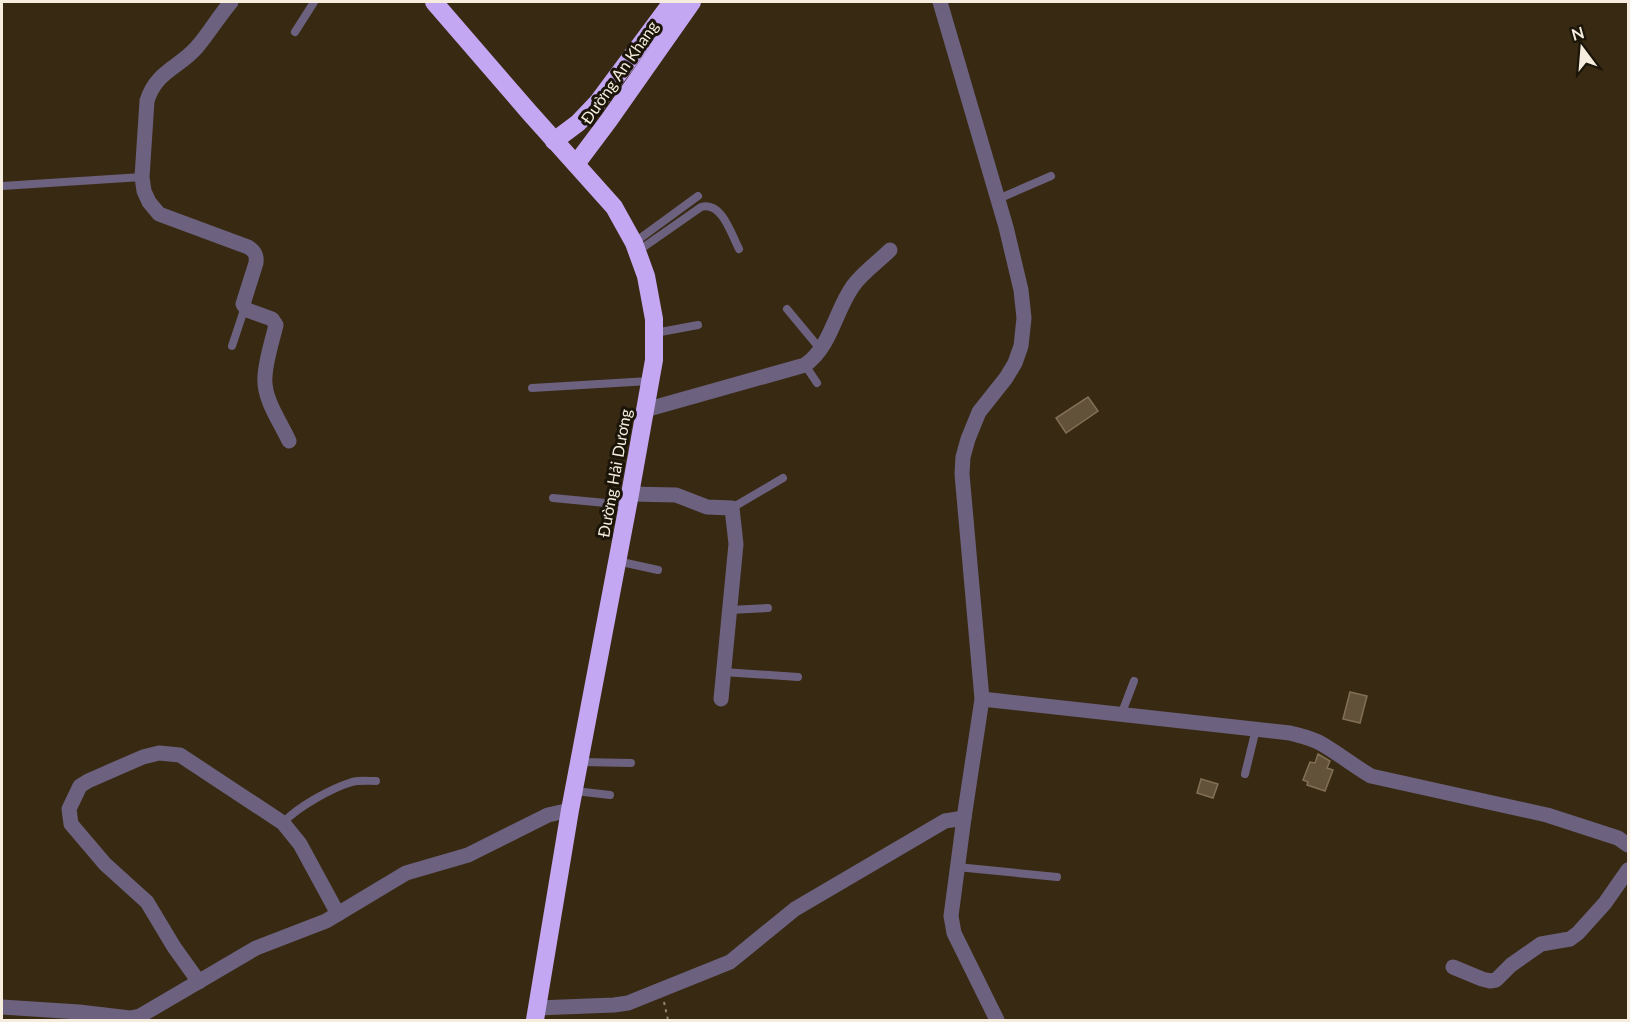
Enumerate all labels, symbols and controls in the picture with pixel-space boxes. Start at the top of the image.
street label: Đường An Khang [576,17,662,127]
north arrow [1552,18,1612,78]
text: N [1569,22,1586,44]
street label: Đường Hải Dương [593,407,635,539]

